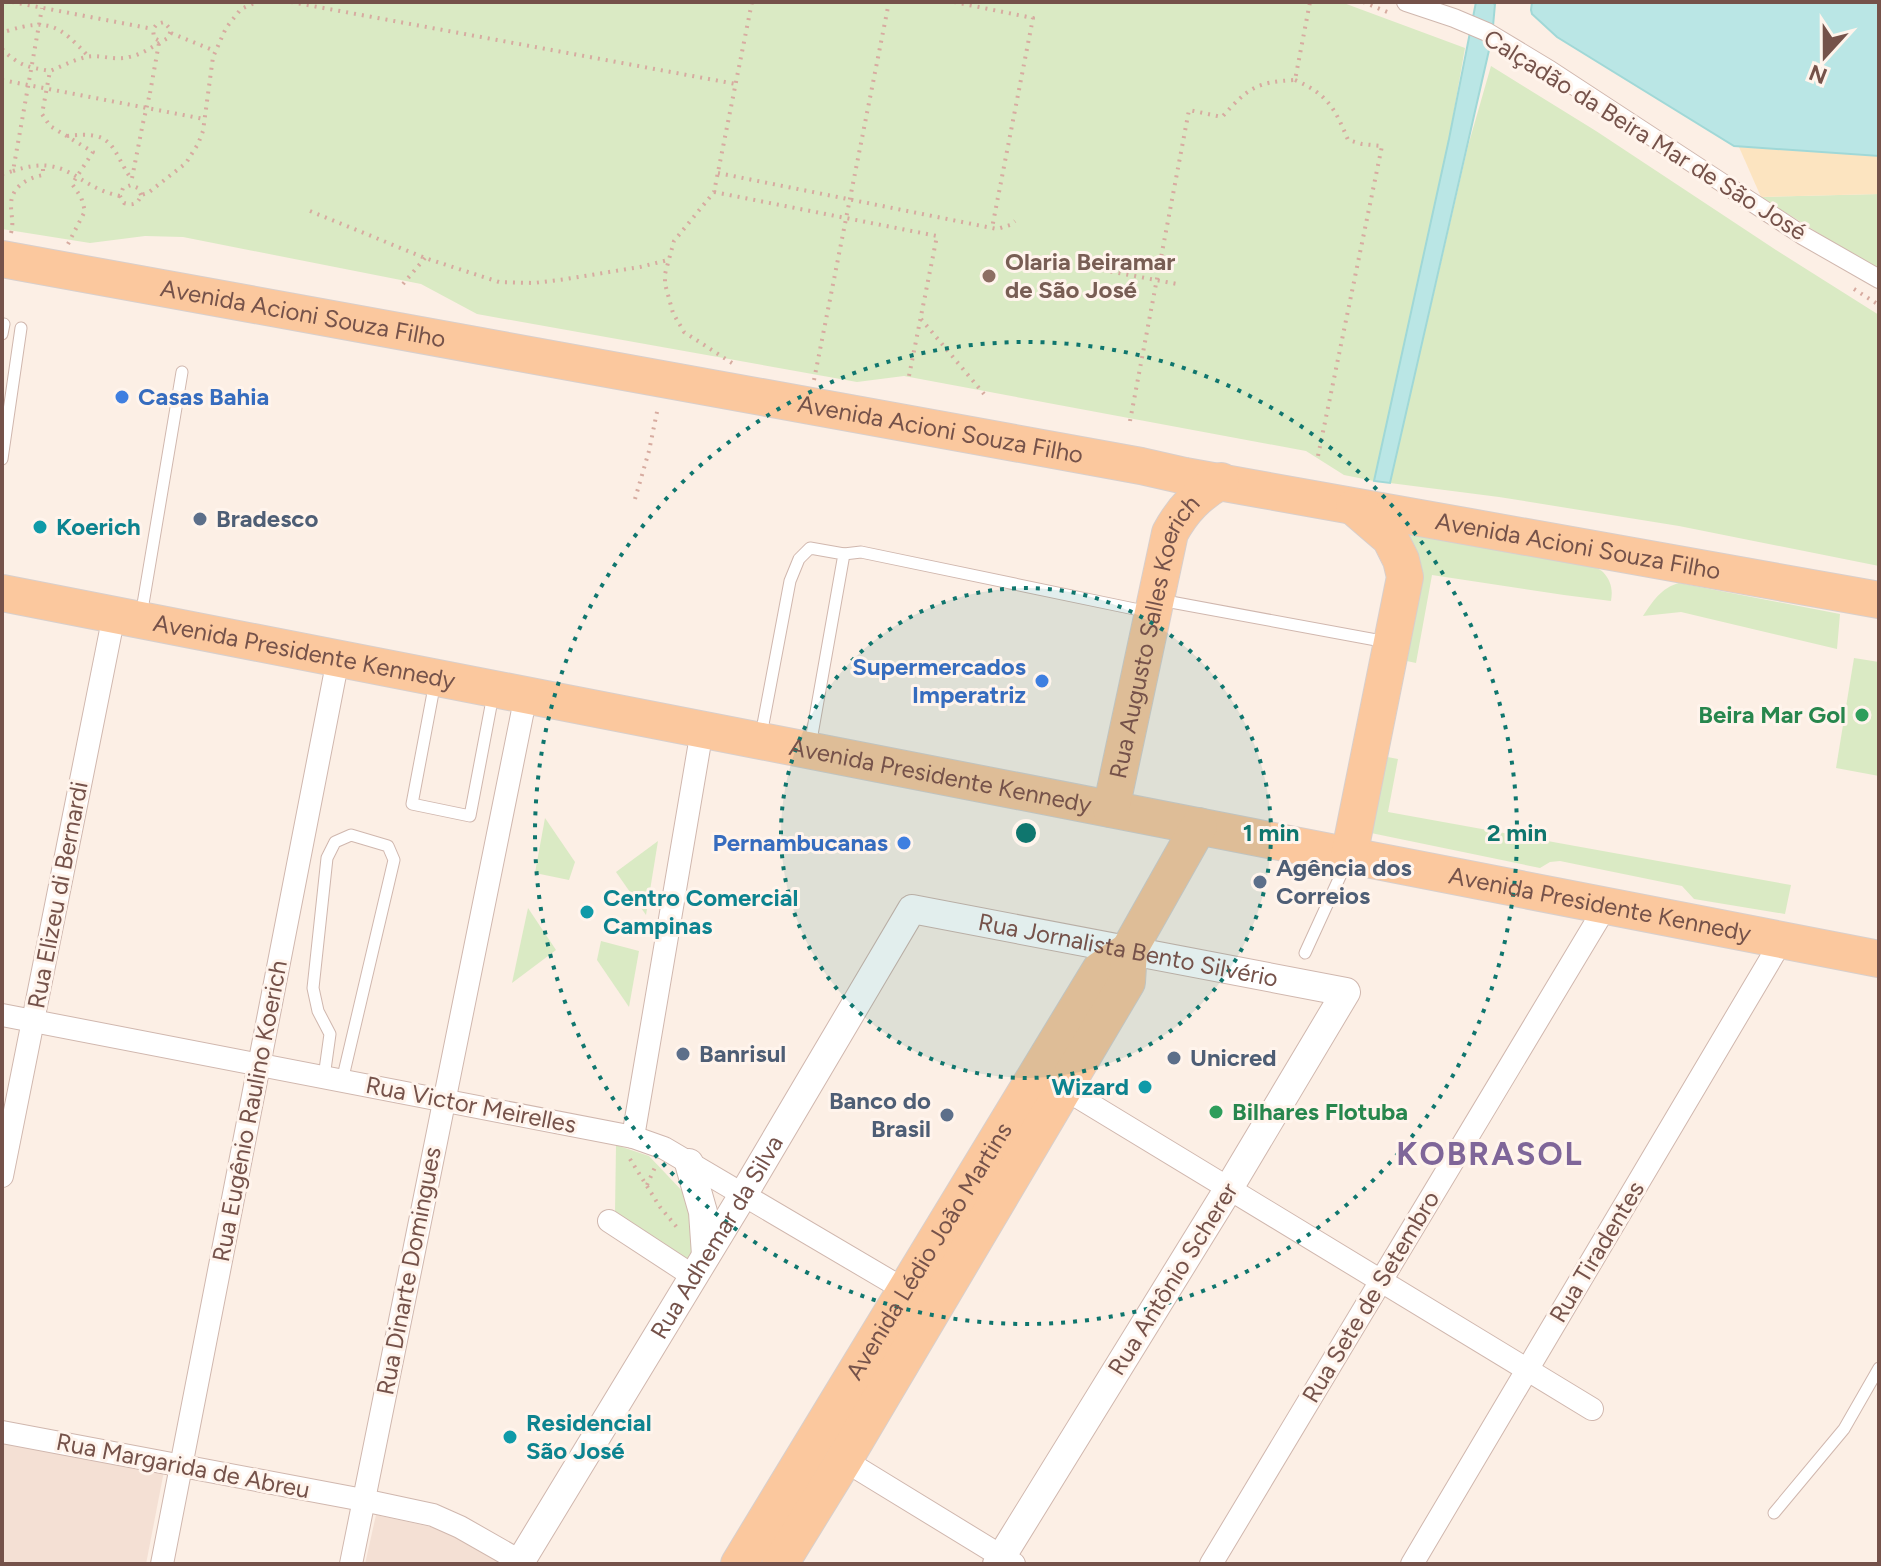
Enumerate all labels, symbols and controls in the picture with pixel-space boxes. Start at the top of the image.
north arrow [1785,16,1865,96]
street label: Calçadão da Beira Mar de São José [1479,23,1812,246]
text: N [1805,59,1831,90]
place label: Olaria Beiramar de São José [1005,247,1175,304]
marker: Olaria Beiramar de São José [980,267,998,285]
street label: Avenida Acioni Souza Filho [158,273,448,353]
place label: Casas Bahia [138,382,269,411]
marker: Casas Bahia [113,388,131,406]
street label: Avenida Acioni Souza Filho [796,389,1086,469]
street label: Rua Augusto Salles Koerich [1103,489,1205,781]
place label: Bradesco [216,504,318,533]
street label: Avenida Acioni Souza Filho [1433,506,1723,585]
marker: Bradesco [191,510,209,528]
place label: Koerich [56,512,141,541]
marker: Koerich [31,518,49,536]
street label: Avenida Presidente Kennedy [151,608,458,695]
place label: Supermercados Imperatriz [852,652,1026,709]
marker: Supermercados Imperatriz [1033,672,1051,690]
place label: Beira Mar Gol [1698,700,1846,729]
marker: Beira Mar Gol [1853,706,1871,724]
street label: Avenida Presidente Kennedy [787,732,1094,819]
street label: Rua Elizeu di Bernardi [21,779,94,1011]
text: 1 min [1243,818,1299,847]
text: 2 min [1487,818,1547,847]
centre of rings [1012,819,1040,847]
place label: Pernambucanas [713,828,888,857]
marker: Pernambucanas [895,834,913,852]
place label: Agência dos Correios [1276,853,1412,910]
street label: Avenida Presidente Kennedy [1446,860,1754,948]
marker: Agência dos Correios [1251,873,1269,891]
place label: Centro Comercial Campinas [603,883,798,940]
marker: Centro Comercial Campinas [578,903,596,921]
street label: Rua Jornalista Bento Silvério [976,907,1281,993]
street label: Rua Eugênio Raulino Koerich [206,958,293,1264]
place label: Banrisul [699,1039,786,1068]
place label: Unicred [1190,1043,1277,1072]
marker: Banrisul [674,1045,692,1063]
marker: Unicred [1165,1049,1183,1067]
street label: Rua Victor Meirelles [363,1070,579,1139]
place label: Wizard [1051,1072,1129,1101]
marker: Wizard [1136,1078,1154,1096]
place label: Banco do Brasil [829,1086,931,1143]
place label: Bilhares Flotuba [1232,1097,1408,1126]
marker: Bilhares Flotuba [1207,1103,1225,1121]
marker: Banco do Brasil [938,1106,956,1124]
street label: Avenida Lédio João Martins [839,1117,1018,1385]
street label: Rua Adhemar da Silva [644,1130,789,1344]
district label: KOBRASOL [1396,1135,1584,1173]
street label: Rua Dinarte Domingues [370,1144,447,1397]
street label: Rua Tiradentes [1543,1176,1650,1328]
street label: Rua Antônio Scherer [1102,1177,1244,1380]
street label: Rua Sete de Setembro [1296,1186,1445,1408]
place label: Residencial São José [526,1408,652,1465]
street label: Rua Margarida de Abreu [54,1427,312,1504]
marker: Residencial São José [501,1428,519,1446]

